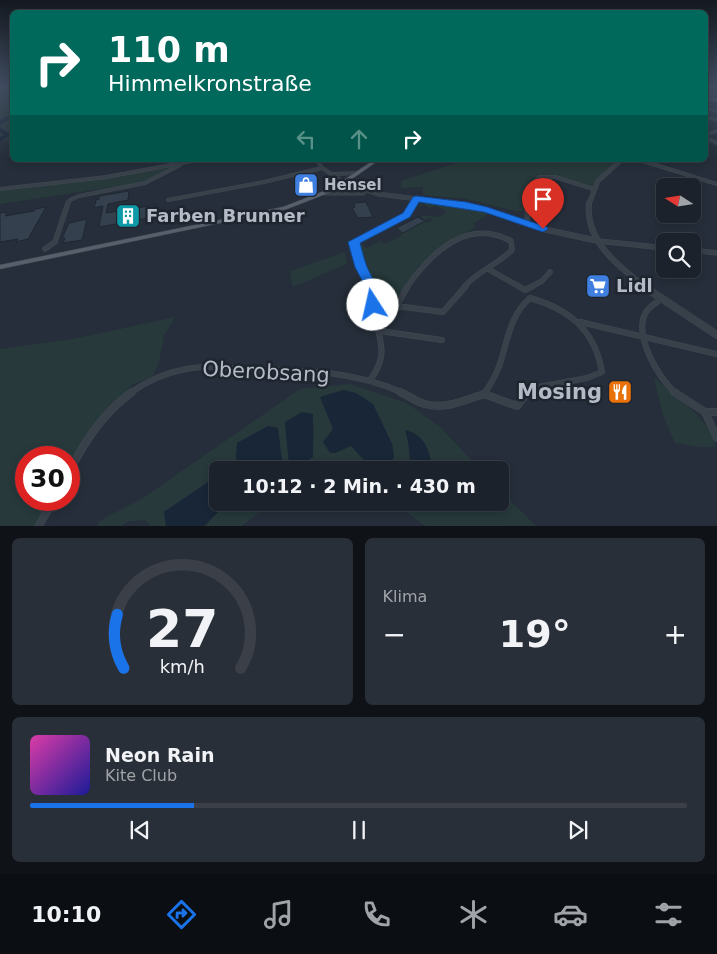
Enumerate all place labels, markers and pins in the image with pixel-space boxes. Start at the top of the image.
shop icon: Hensel [293,172,319,198]
place label: Hensel [324,176,382,194]
pin [522,178,564,229]
building icon: Farben Brunner [115,203,141,229]
place label: Farben Brunner [146,205,305,226]
supermarket icon: Lidl [585,273,611,299]
place label: Lidl [616,275,653,296]
restaurant icon: Mosing [607,379,633,405]
place label: Mosing [517,380,602,404]

